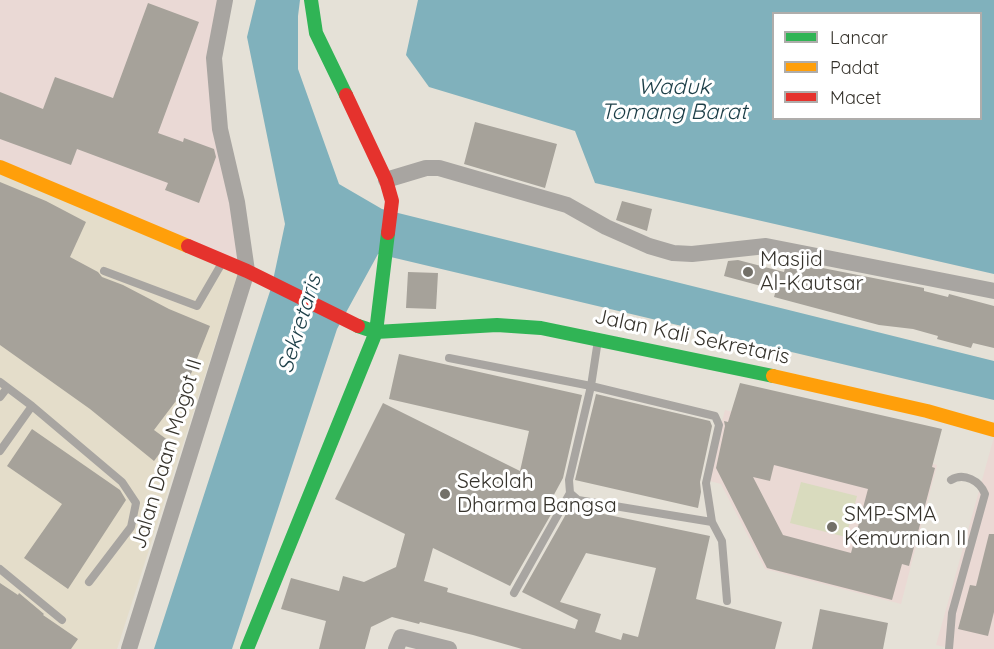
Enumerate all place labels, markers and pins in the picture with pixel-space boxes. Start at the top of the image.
place label: Masjid Al-Kautsar [760,247,864,297]
marker: Masjid Al-Kautsar [741,265,755,279]
place label: Sekolah Dharma Bangsa [457,469,617,519]
marker: Sekolah Dharma Bangsa [438,487,452,501]
place label: SMP-SMA Kemurnian II [844,502,967,552]
marker: SMP-SMA Kemurnian II [825,520,839,534]

